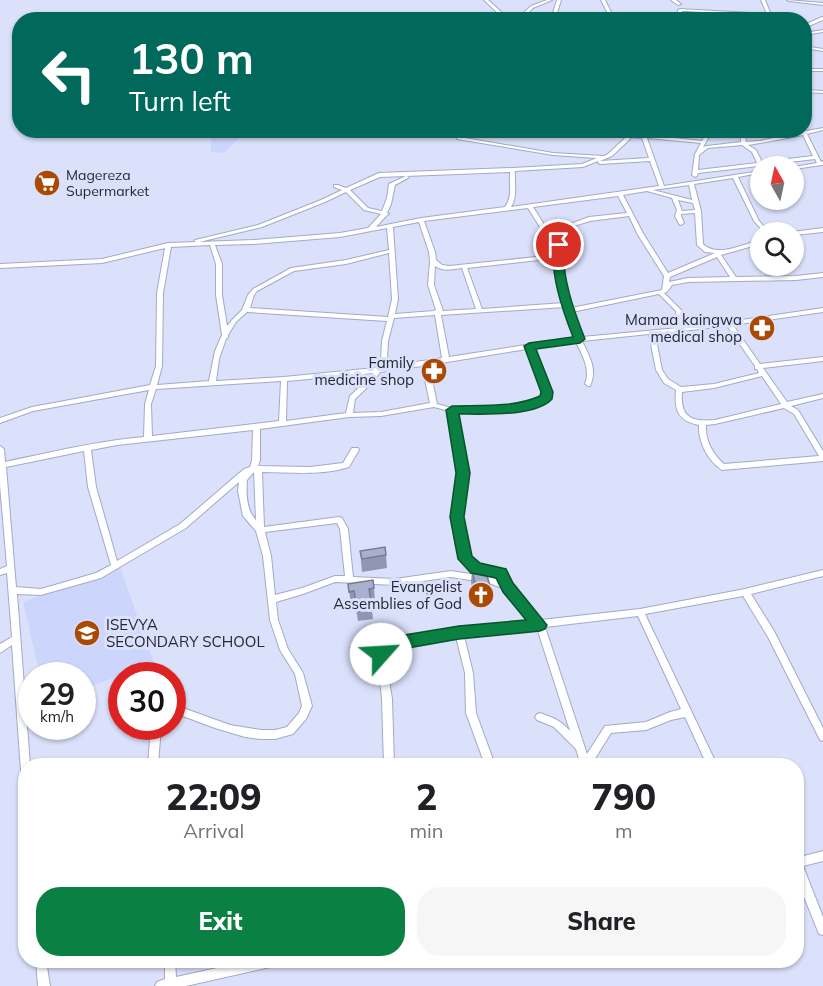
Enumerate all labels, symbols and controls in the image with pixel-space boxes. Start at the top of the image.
text: 130 m [129,32,254,85]
icon: left [30,36,108,114]
text: Turn left [129,84,231,118]
north arrow [750,156,804,210]
map controls [750,156,804,276]
place label: Magereza Supermarket [66,166,149,200]
supermarket icon: Magereza Supermarket [32,168,62,198]
pin [533,219,584,270]
button: search [750,222,804,276]
icon: arrive [542,228,575,261]
place label: Mamaa kaingwa medical shop [625,310,742,346]
pharmacy icon: Mamaa kaingwa medical shop [747,313,777,343]
place label: Family medicine shop [314,353,414,389]
pharmacy icon: Family medicine shop [419,356,449,386]
place label: Evangelist Assemblies of God [333,577,462,613]
church icon: Evangelist Assemblies of God [466,580,496,610]
place label: ISEVYA SECONDARY SCHOOL [106,615,265,651]
school or university icon: ISEVYA SECONDARY SCHOOL [72,618,102,648]
position arrow [349,622,413,686]
speed limit sign: 30 [108,662,186,740]
text: 29 [39,675,75,713]
text: km/h [40,707,74,726]
text: 22:09 [166,774,262,819]
text: 2 [416,774,437,819]
text: 790 [591,774,656,819]
text: Arrival [183,818,244,843]
text: min [409,818,444,843]
text: m [615,818,633,843]
button: Exit [36,887,405,956]
button: Share [417,887,786,956]

